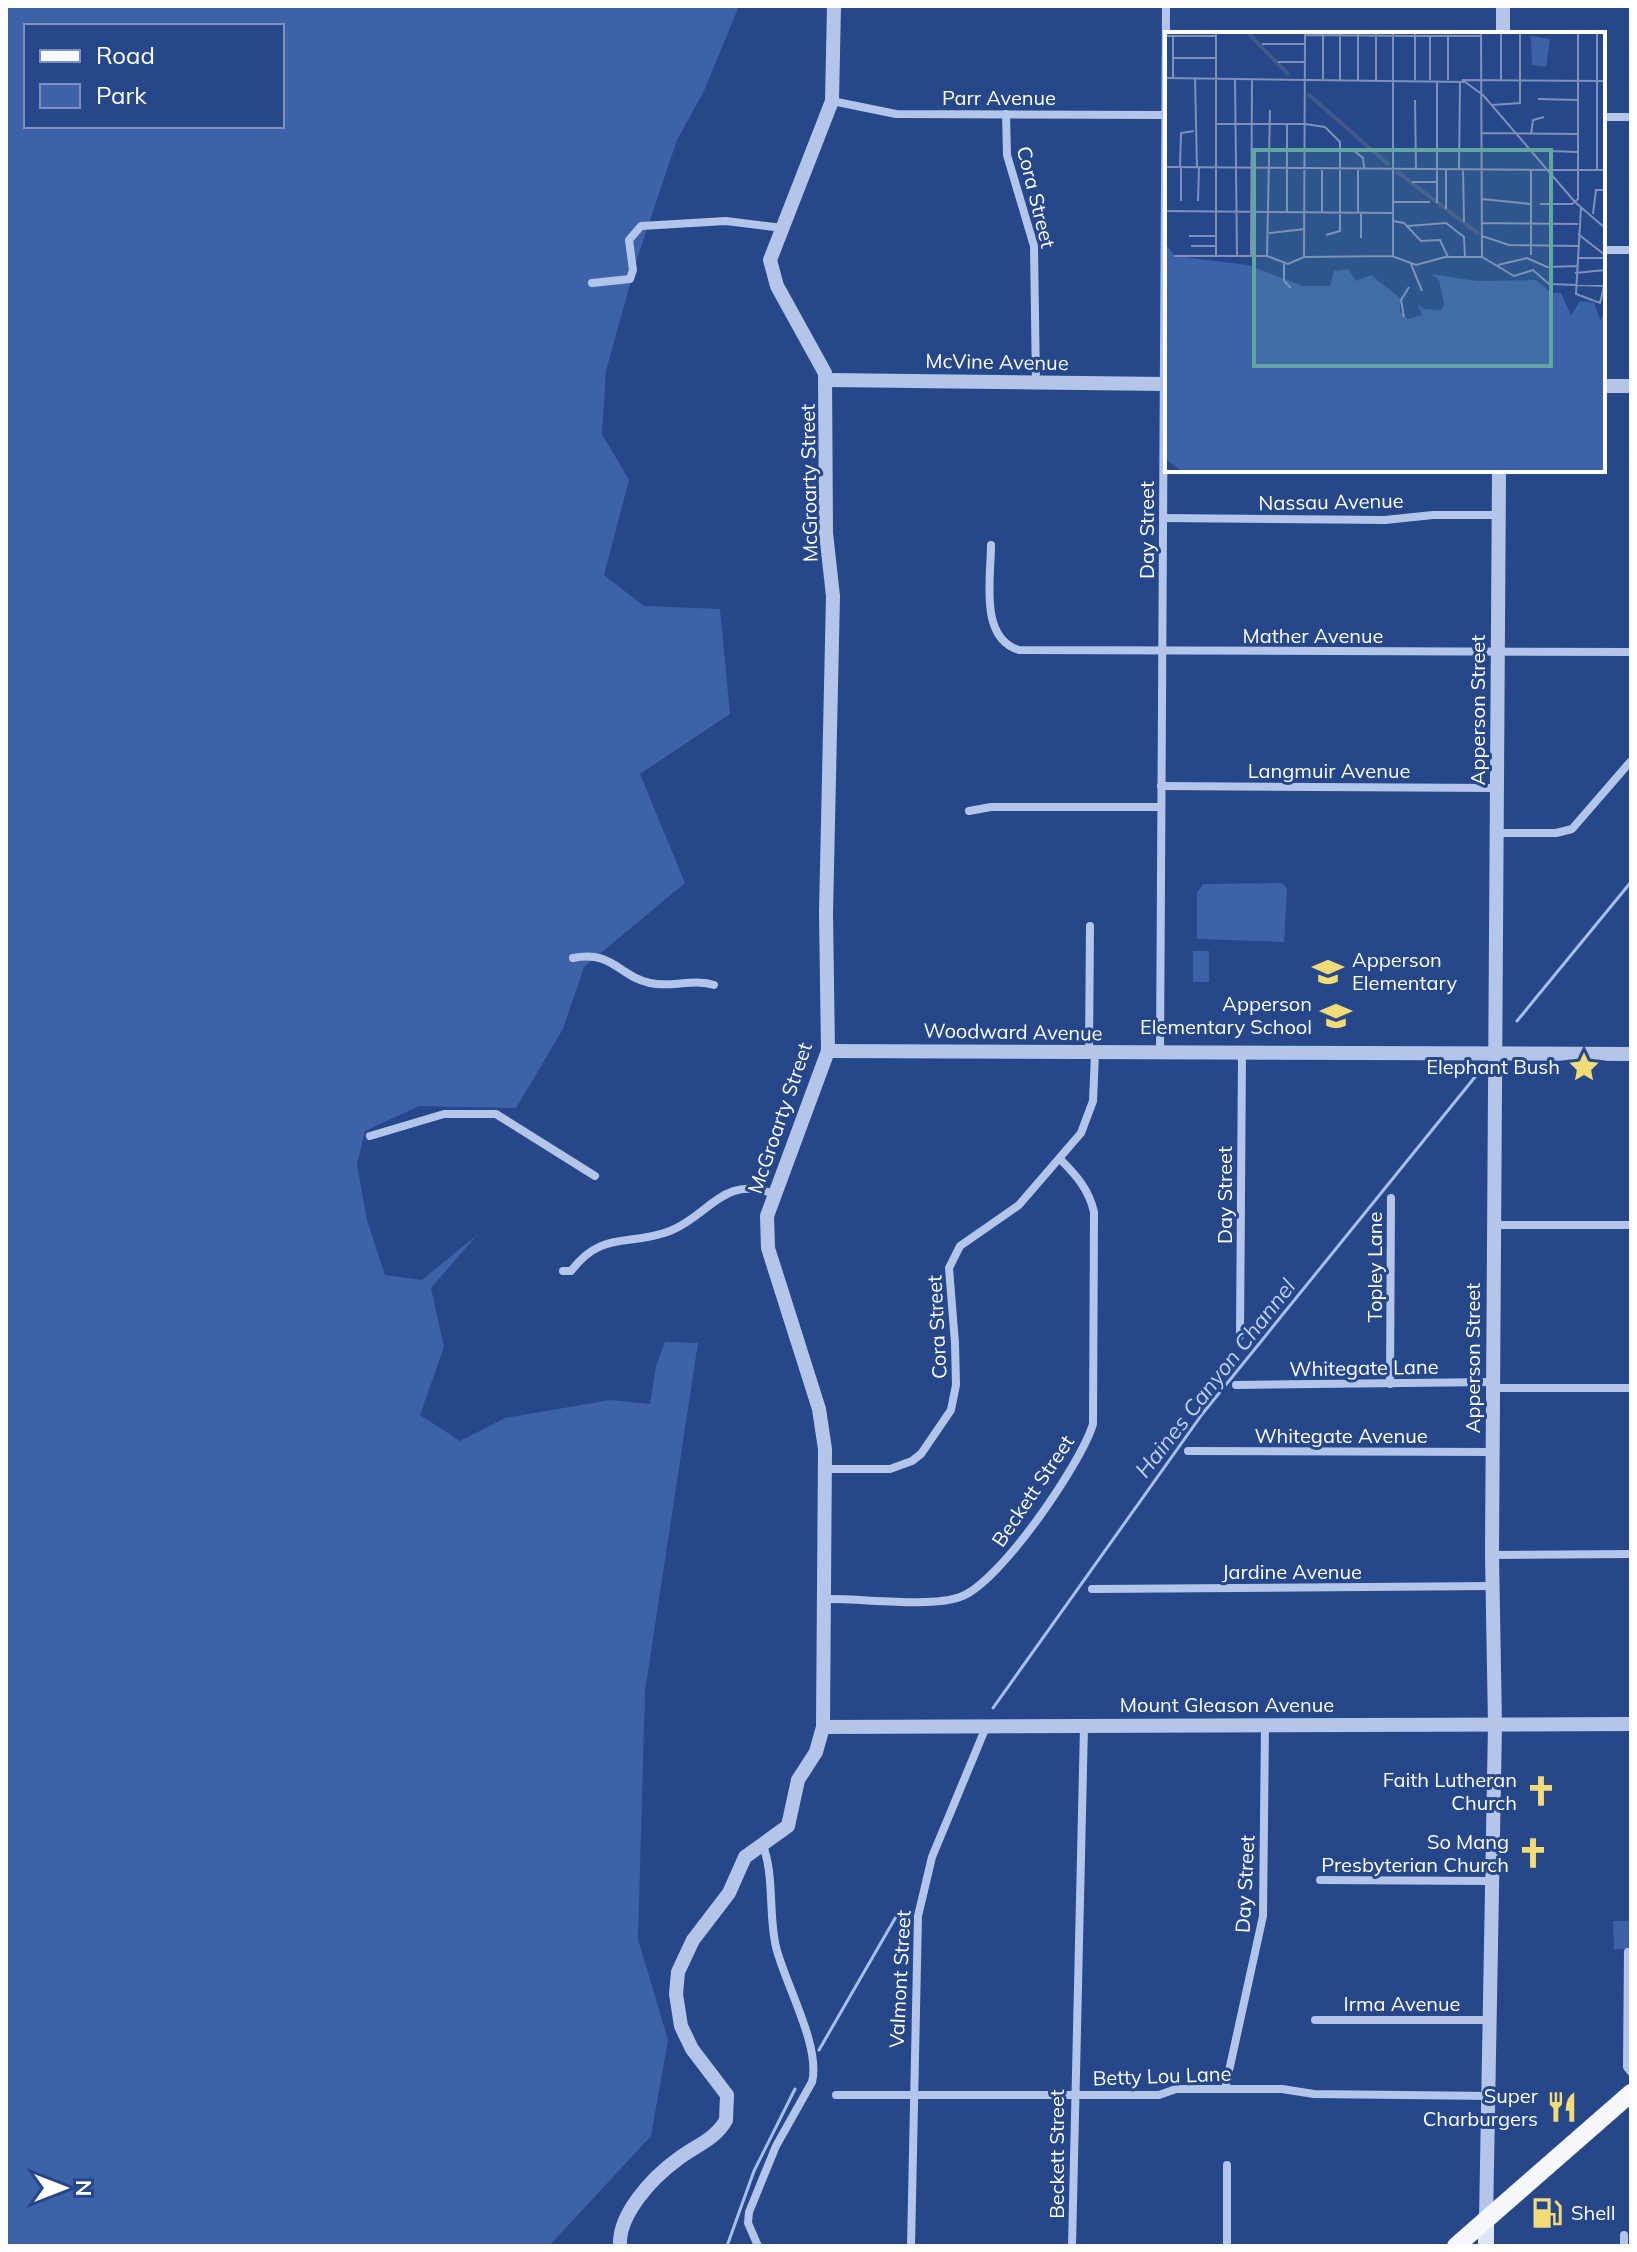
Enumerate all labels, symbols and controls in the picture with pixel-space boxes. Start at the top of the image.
legend [24,24,284,128]
inset map [1165,32,1605,472]
text: Road [96,40,155,70]
text: Park [96,80,147,110]
street label: Parr Avenue [942,85,1056,110]
street label: Cora Street [1012,143,1061,250]
street label: McVine Avenue [925,348,1069,375]
street label: McGroarty Street [795,404,822,562]
street label: Day Street [1134,481,1159,579]
street label: Nassau Avenue [1258,488,1404,515]
street label: Mather Avenue [1243,623,1383,648]
street label: Apperson Street [1465,635,1490,785]
street label: Langmuir Avenue [1248,758,1410,783]
place label: Apperson Elementary [1352,947,1457,995]
school or university icon: Apperson Elementary [1311,955,1345,989]
place label: Apperson Elementary School [1140,991,1312,1039]
school or university icon: Apperson Elementary School [1319,999,1353,1033]
street label: Woodward Avenue [923,1017,1103,1046]
street label: McGroarty Street [742,1039,817,1197]
place icon: Elephant Bush [1567,1050,1601,1084]
place label: Elephant Bush [1426,1054,1560,1079]
street label: Day Street [1212,1146,1237,1244]
street label: Topley Lane [1362,1212,1387,1322]
water label: Haines Canyon Channel [1129,1273,1302,1483]
street label: Cora Street [921,1274,952,1380]
street label: Apperson Street [1460,1283,1485,1433]
street label: Whitegate Lane [1289,1354,1439,1381]
street label: Whitegate Avenue [1254,1423,1428,1448]
street label: Beckett Street [986,1430,1079,1551]
street label: Jardine Avenue [1222,1559,1362,1584]
street label: Mount Gleason Avenue [1120,1692,1334,1717]
place label: Faith Lutheran Church [1383,1767,1517,1815]
church icon: Faith Lutheran Church [1524,1774,1558,1808]
place label: So Mang Presbyterian Church [1321,1829,1509,1877]
street label: Day Street [1229,1834,1260,1934]
church icon: So Mang Presbyterian Church [1516,1836,1550,1870]
street label: Valmont Street [883,1910,916,2048]
street label: Irma Avenue [1344,1991,1460,2016]
street label: Betty Lou Lane [1092,2061,1232,2090]
place label: Super Charburgers [1423,2083,1539,2131]
street label: Beckett Street [1044,2089,1069,2219]
restaurant icon: Super Charburgers [1545,2090,1579,2124]
north arrow [24,2148,104,2228]
text: N [70,2180,98,2196]
fuel station icon: Shell [1530,2196,1564,2230]
place label: Shell [1571,2200,1616,2225]

